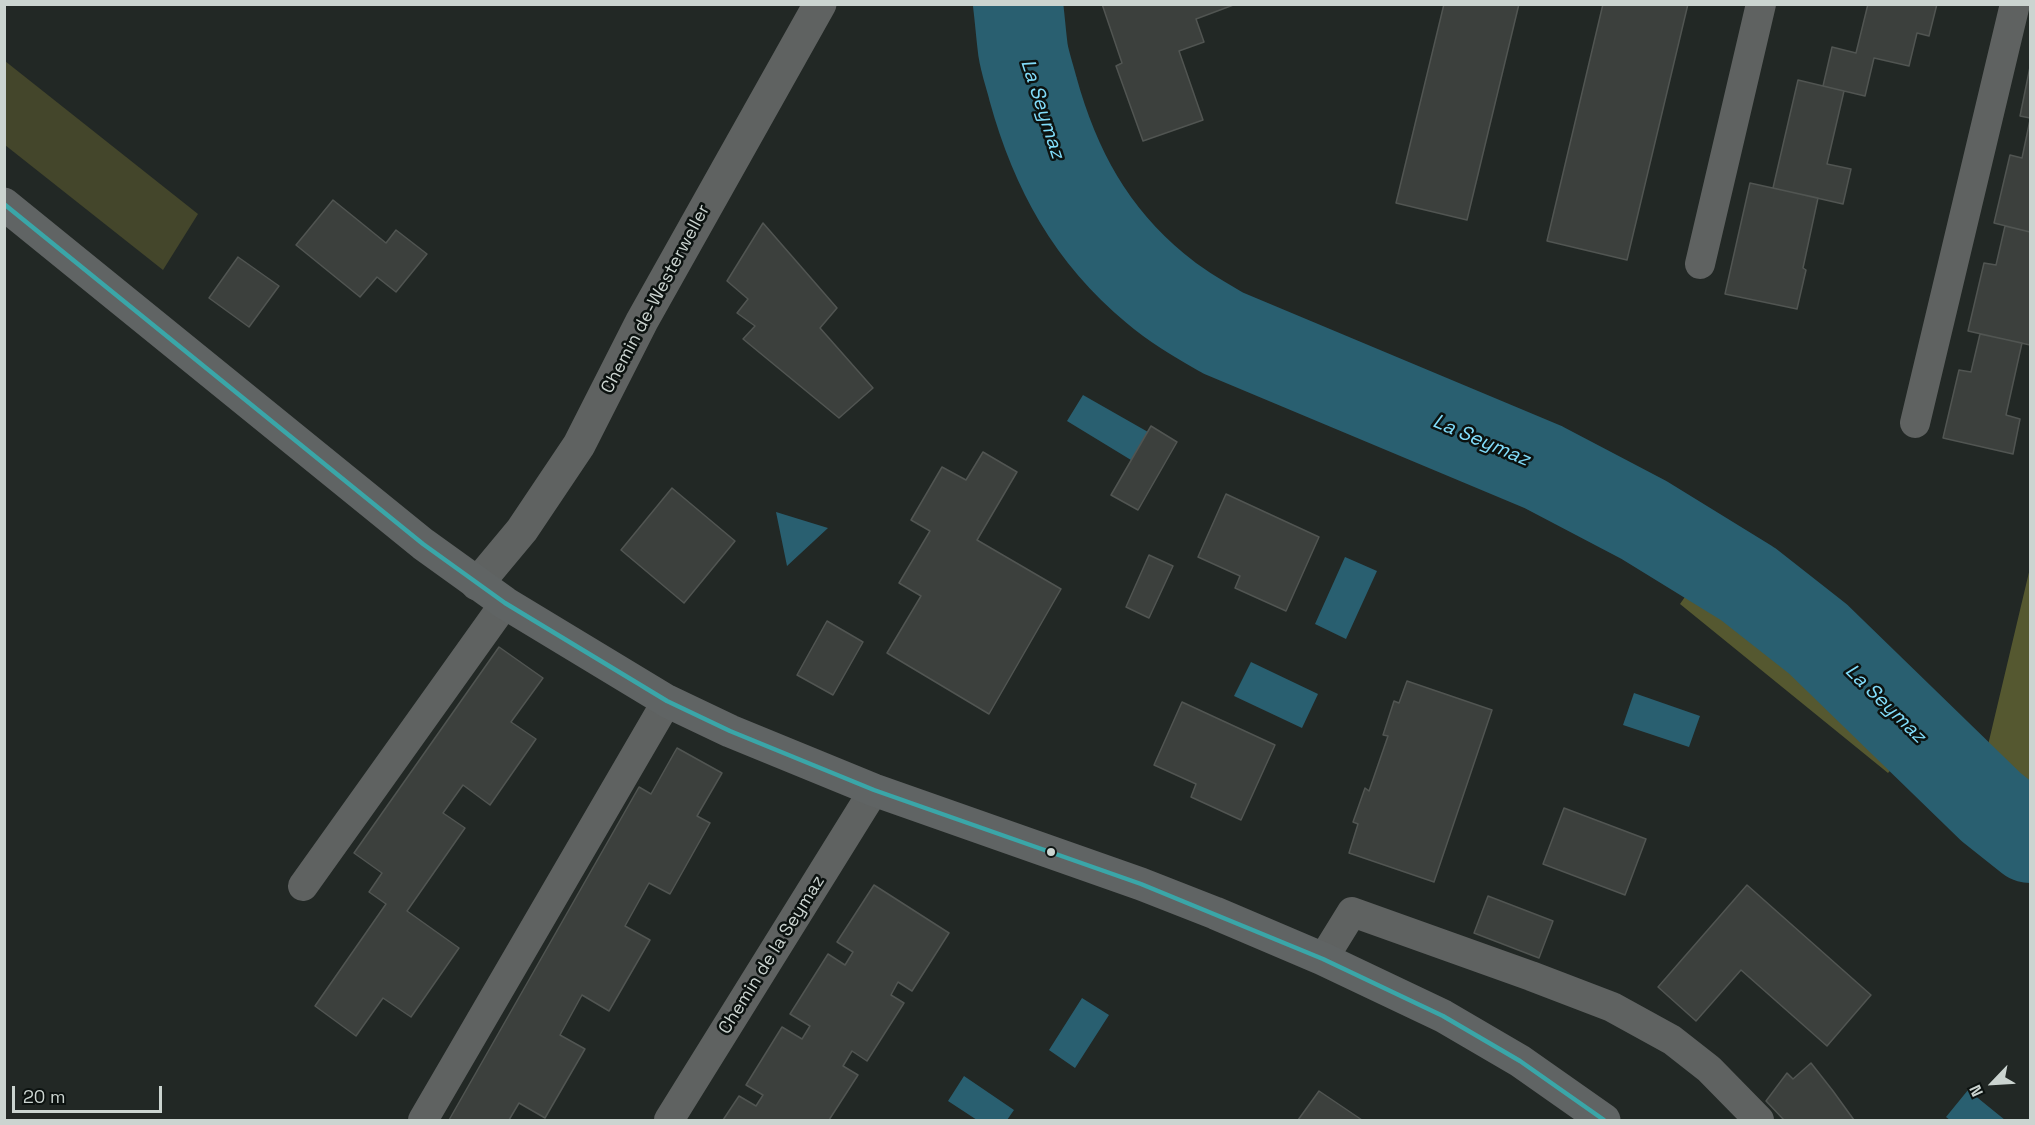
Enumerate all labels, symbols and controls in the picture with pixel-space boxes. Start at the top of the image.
water label: La Seymaz [1015,56,1069,162]
street label: Chemin de-Westerweller [597,201,715,397]
water label: La Seymaz [1429,410,1533,472]
water label: La Seymaz [1840,660,1930,748]
unlabelled marker [1045,846,1057,858]
street label: Chemin de la Seymaz [714,872,830,1038]
north arrow [1963,1053,2023,1113]
scale bar [15,1074,165,1112]
text: N [1964,1082,1988,1100]
text: 20 m [23,1085,66,1108]

